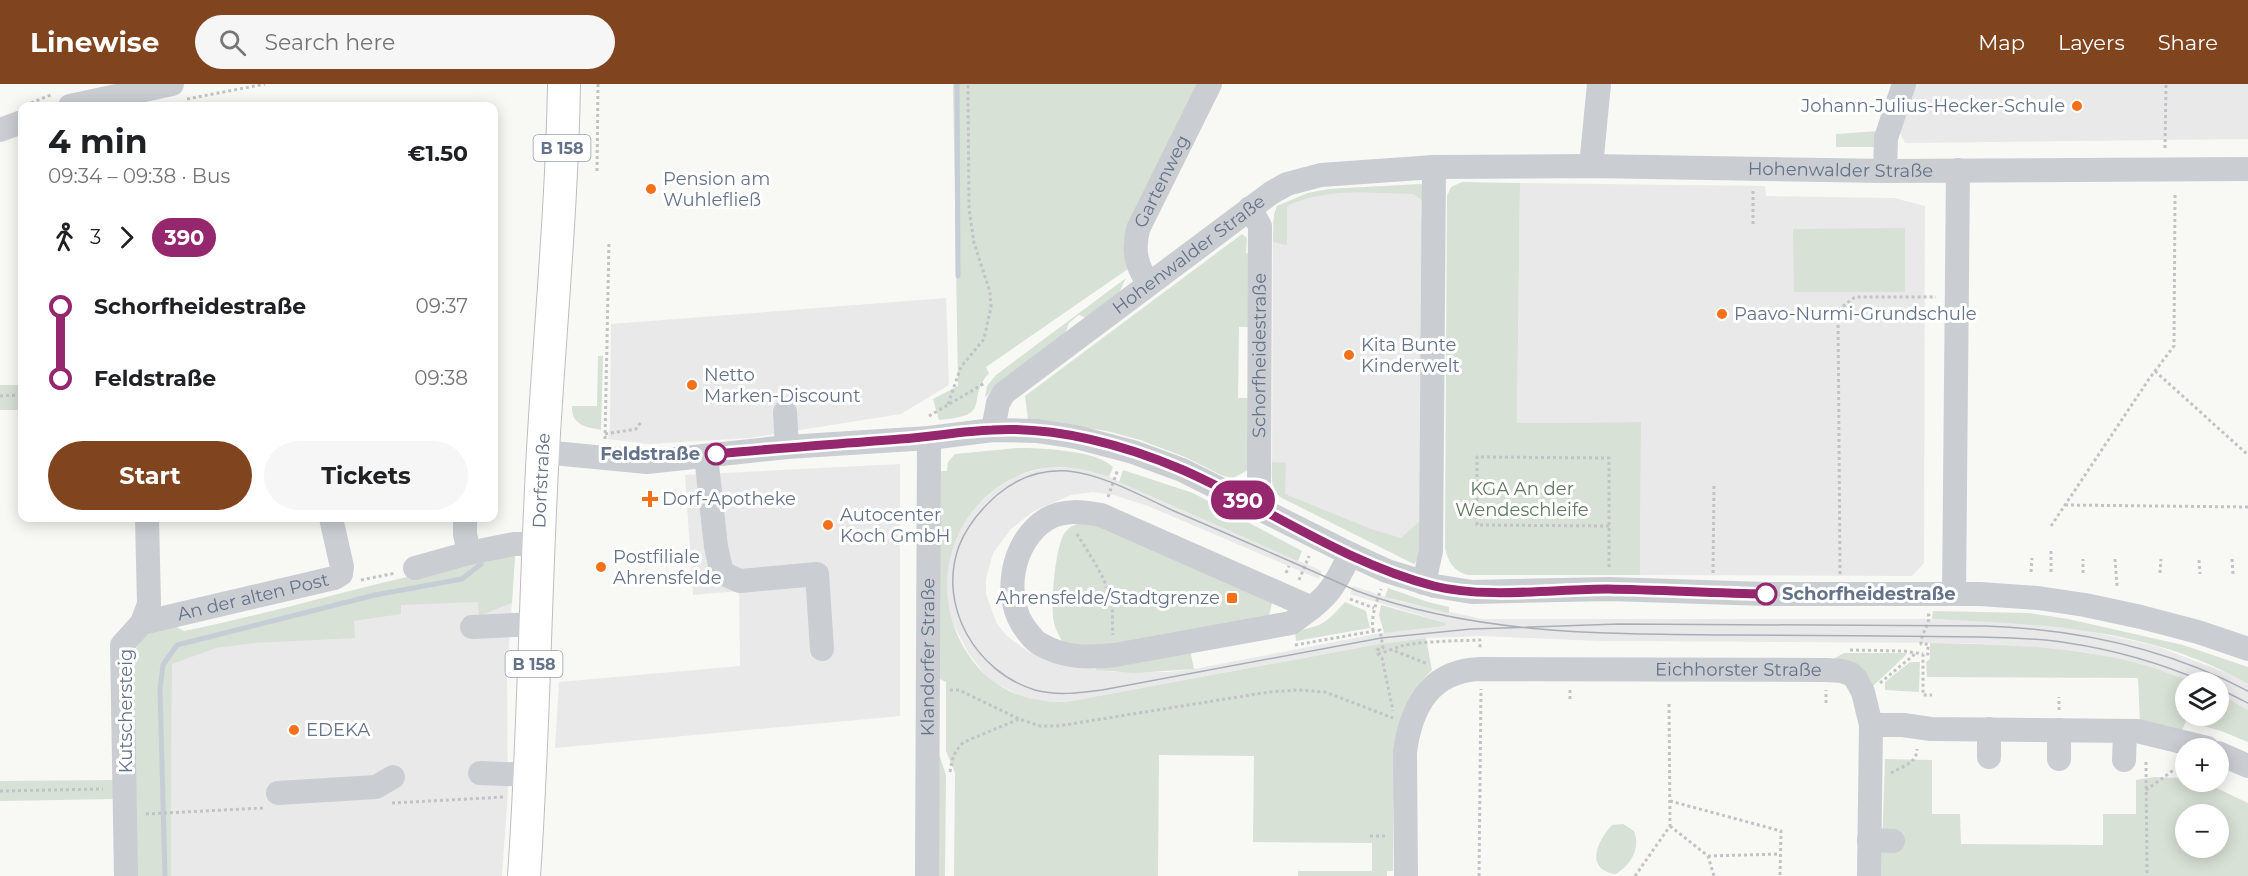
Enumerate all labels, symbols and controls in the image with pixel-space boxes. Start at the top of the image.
search box [195,15,615,69]
text: Linewise [30,25,159,59]
icon: search [216,26,249,59]
text: Search here [264,29,395,56]
text: Map [1978,30,2025,55]
text: Layers [2058,30,2125,55]
text: Share [2158,30,2218,55]
place label: Johann-Julius-Hecker-Schule [1800,95,2065,117]
marker: Johann-Julius-Hecker-Schule [2070,99,2084,113]
text: 4 min [48,121,147,161]
street label: Gartenweg [1129,131,1194,231]
road number: B 158 [534,135,590,161]
text: €1.50 [408,140,468,167]
street label: Hohenwalder Straße [1748,158,1933,182]
text: 09:34 – 09:38 · Bus [48,164,230,188]
place label: Pension am Wuhlefließ [663,168,770,211]
marker: Pension am Wuhlefließ [644,182,658,196]
street label: Hohenwalder Straße [1108,190,1270,319]
icon: walk [48,221,81,254]
icon: forward [110,221,143,254]
text: 3 [90,225,101,249]
text: 390 [164,225,204,250]
street label: Schorfheidestraße [1248,273,1271,438]
text: Schorfheidestraße [94,293,306,320]
text: 09:37 [416,294,468,318]
place label: Paavo-Nurmi-Grundschule [1734,303,1977,325]
marker: Paavo-Nurmi-Grundschule [1715,307,1729,321]
place label: Kita Bunte Kinderwelt [1361,334,1460,377]
marker: Kita Bunte Kinderwelt [1342,348,1356,362]
place label: Netto Marken-Discount [704,364,861,407]
text: Feldstraße [94,365,216,392]
text: 09:38 [414,366,468,390]
marker: Netto Marken-Discount [685,378,699,392]
street label: Dorfstraße [528,432,555,529]
button: Start [48,441,252,510]
button: Tickets [264,441,468,510]
place label: Feldstraße [600,443,700,465]
marker: Feldstraße [705,443,727,465]
park label: KGA An der Wendeschleife [1455,478,1589,521]
line badge: 390 [1208,480,1278,520]
place label: Dorf-Apotheke [662,488,796,510]
text: 390 [1223,488,1263,513]
marker: Dorf-Apotheke [643,492,657,506]
place label: Autocenter Koch GmbH [840,504,950,547]
marker: Autocenter Koch GmbH [821,518,835,532]
place label: Postfiliale Ahrensfelde [613,546,722,589]
marker: Postfiliale Ahrensfelde [594,560,608,574]
street label: An der alten Post [175,569,331,625]
street label: Klandorfer Straße [917,578,939,736]
marker: Schorfheidestraße [1755,583,1777,605]
place label: Schorfheidestraße [1782,583,1956,605]
place label: Ahrensfelde/Stadtgrenze [996,587,1220,609]
marker: Ahrensfelde/Stadtgrenze [1225,591,1239,605]
street label: Kutschersteig [115,649,137,773]
road number: B 158 [506,651,562,677]
street label: Eichhorster Straße [1655,659,1822,681]
map controls [2175,672,2229,858]
button: layers [2175,672,2229,726]
place label: EDEKA [306,719,370,741]
marker: EDEKA [287,723,301,737]
button: + [2175,738,2229,792]
button: − [2175,804,2229,858]

